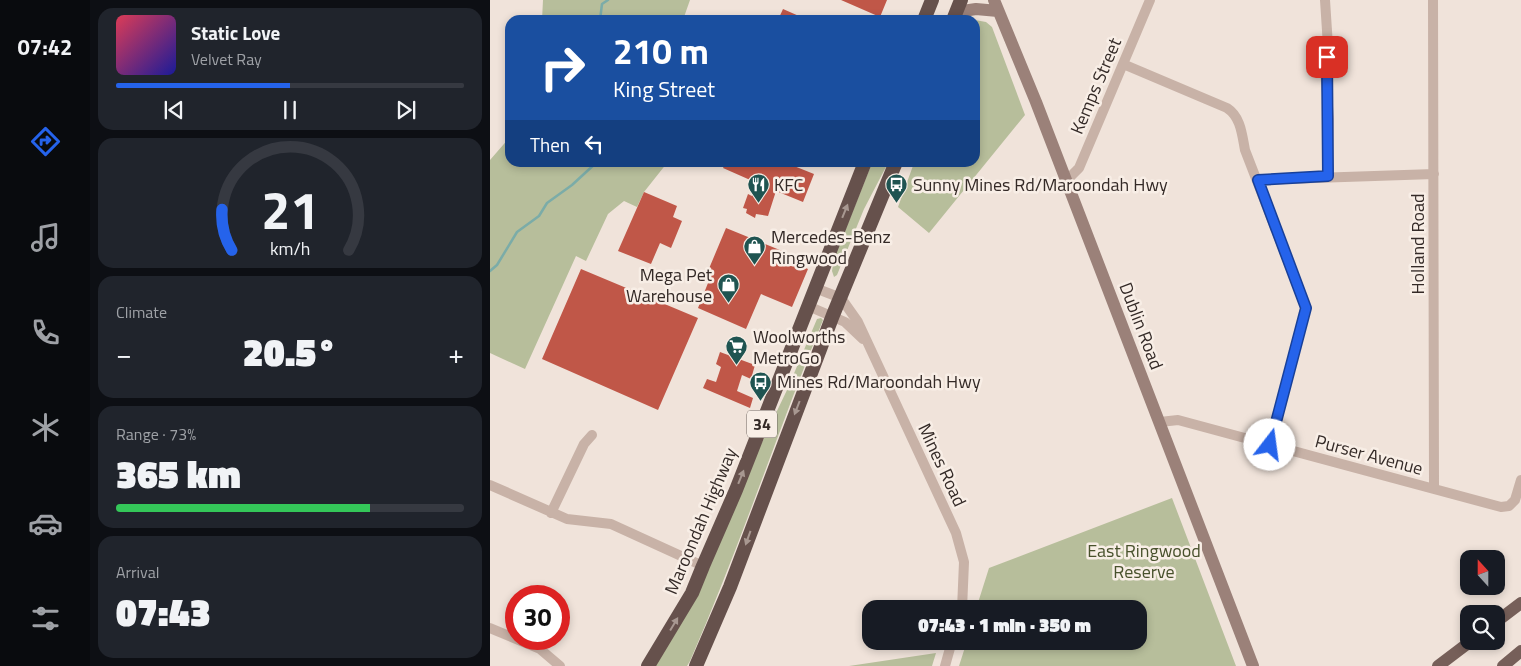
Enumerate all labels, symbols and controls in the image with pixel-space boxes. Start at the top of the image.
text: Static Love [191,18,280,47]
text: 210 m [613,24,709,78]
text: 07:42 [18,30,72,64]
street label: Kemps Street [1063,33,1128,138]
icon: right [530,35,595,100]
pin [1306,36,1348,78]
icon: arrive [1313,43,1341,71]
text: Velvet Ray [191,47,262,71]
text: King Street [613,72,715,106]
icon: previous [160,96,188,124]
icon: pause [276,96,304,124]
icon: next [392,96,420,124]
icon: directions [28,124,63,159]
text: Then [530,130,570,159]
icon: left [580,130,608,158]
text: 21 [261,170,319,249]
place label: KFC [774,171,804,198]
place label: Sunny Mines Rd/Maroondah Hwy [913,171,1168,198]
restaurant icon: KFC [746,173,770,204]
bus stop icon: Sunny Mines Rd/Maroondah Hwy [885,173,909,204]
street label: Holland Road [1404,193,1431,295]
one-way arrow [841,204,849,218]
icon: music [28,220,63,255]
place label: Mercedes-Benz Ringwood [771,223,891,271]
text: km/h [270,235,310,262]
shop icon: Mercedes-Benz Ringwood [743,235,767,266]
place label: Mega Pet Warehouse [626,261,713,309]
shop icon: Mega Pet Warehouse [716,273,740,304]
street label: Dublin Road [1112,278,1170,373]
text: Climate [116,300,167,324]
icon: phone [28,315,63,350]
text: 20.5° [243,323,337,381]
place label: Woolworths MetroGo [753,323,845,371]
text: − [116,332,132,375]
text: + [448,332,464,375]
supermarket icon: Woolworths MetroGo [725,335,749,366]
place label: Mines Rd/Maroondah Hwy [777,368,981,395]
bus stop icon: Mines Rd/Maroondah Hwy [749,370,773,401]
one-way arrow [792,401,800,415]
icon: climate [28,410,63,445]
road number: 34 [747,410,777,438]
position arrow [1243,418,1295,470]
street label: Mines Road [911,419,974,511]
text: Range · 73% [116,422,196,446]
street label: Purser Avenue [1312,427,1426,482]
street label: Maroondah Highway [657,443,744,598]
text: 365 km [116,445,241,503]
one-way arrow [737,469,745,484]
icon: car [28,506,63,541]
one-way arrow [744,531,751,546]
park label: East Ringwood Reserve [1087,537,1201,585]
north arrow [1460,550,1505,595]
map controls [1460,550,1505,650]
text: Arrival [116,560,159,584]
text: 07:43 [116,583,211,641]
speed limit sign: 30 [505,585,570,650]
icon: filters [28,601,63,636]
button: search [1460,605,1505,650]
text: 07:43 · 1 min · 350 m [918,610,1091,639]
one-way arrow [669,618,678,631]

